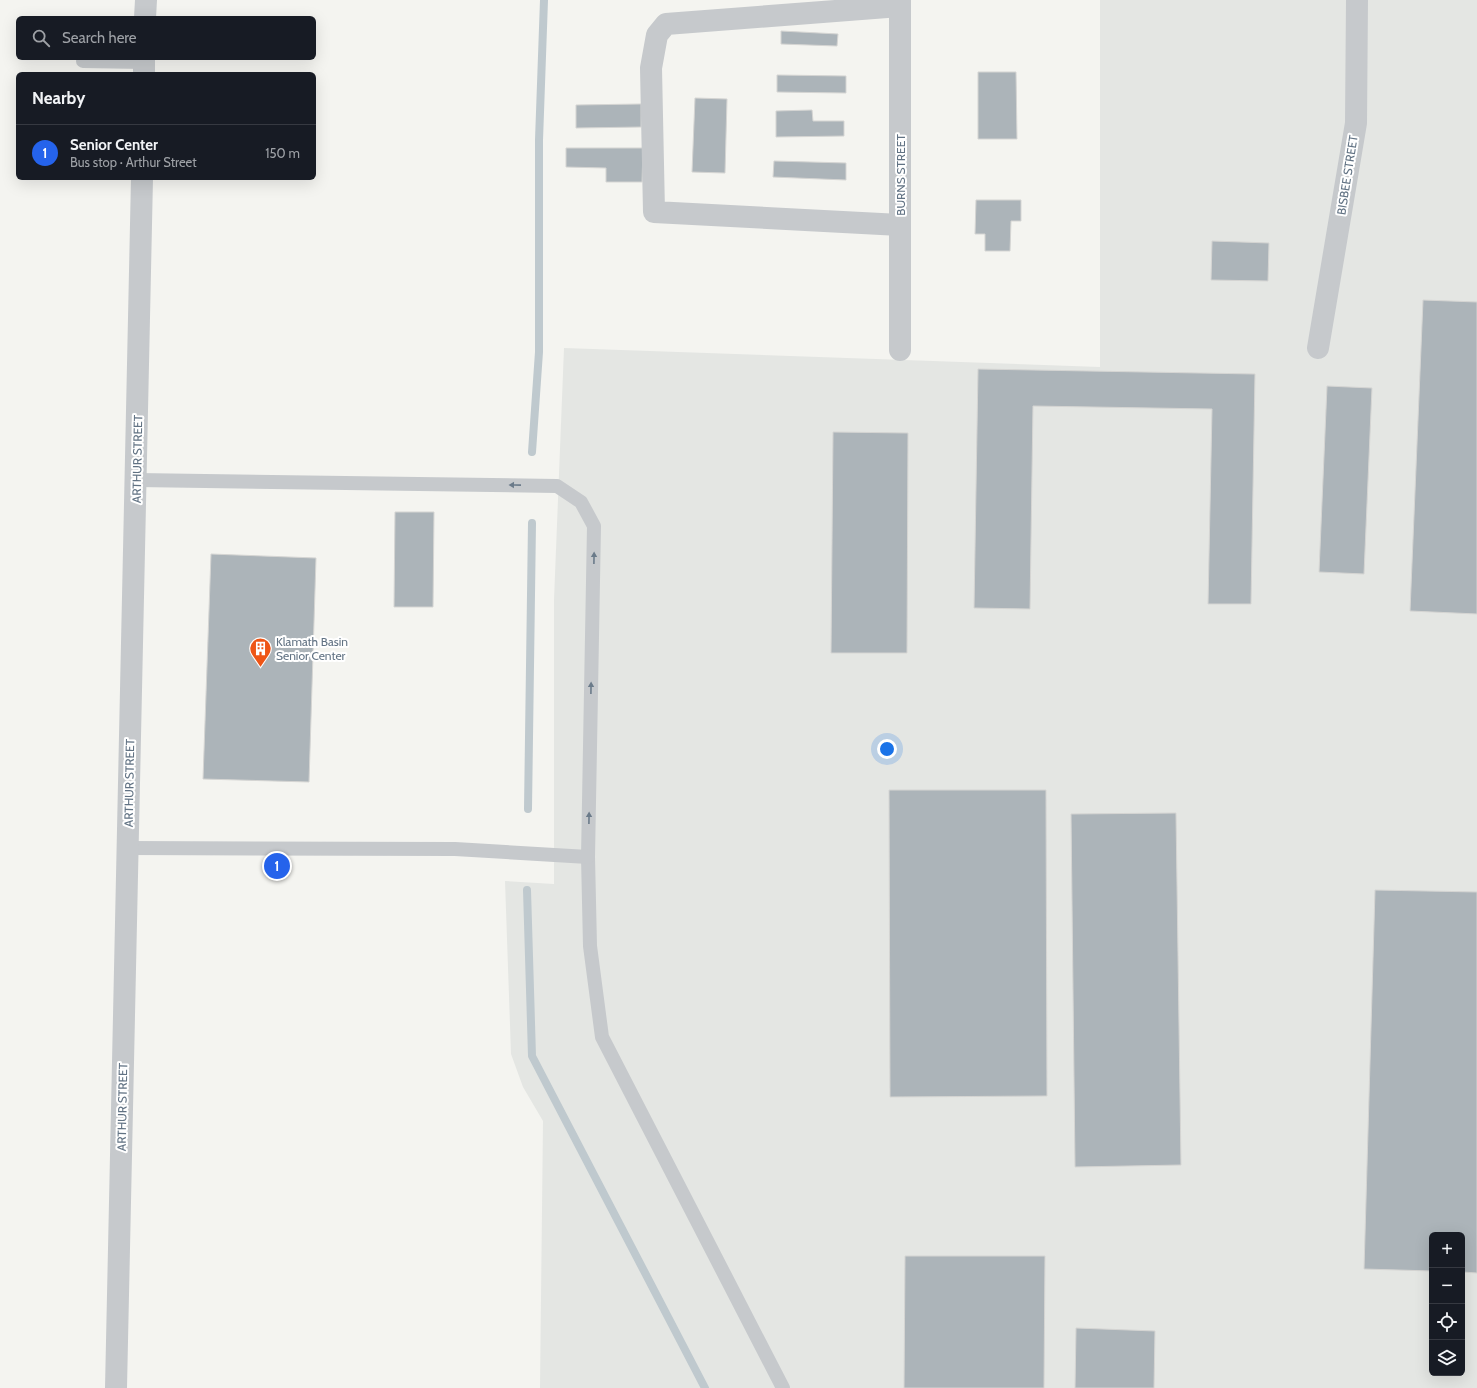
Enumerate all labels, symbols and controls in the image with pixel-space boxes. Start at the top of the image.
search box [16,16,316,60]
icon: search [30,27,52,49]
text: Search here [62,29,137,47]
text: Nearby [32,88,85,108]
street label: BISBEE STREET [1333,133,1361,216]
street label: BURNS STREET [893,134,908,216]
text: Senior Center [70,136,158,154]
text: 1 [43,145,47,161]
text: 150 m [265,145,300,161]
text: Bus stop · Arthur Street [70,154,197,170]
street label: ARTHUR STREET [129,414,145,503]
one-way arrow [509,482,521,489]
one-way arrow [591,551,597,564]
place label: Klamath Basin Senior Center [276,634,348,663]
building icon: Klamath Basin Senior Center [247,635,273,668]
one-way arrow [588,682,595,694]
street label: ARTHUR STREET [121,738,137,827]
your location [877,739,897,759]
one-way arrow [586,811,592,824]
pin: 1 [264,851,290,881]
street label: ARTHUR STREET [114,1062,130,1151]
map controls [1429,1232,1465,1376]
button: + [1429,1232,1465,1268]
button: − [1429,1268,1465,1304]
button: locate [1429,1304,1465,1340]
button: layers [1429,1340,1465,1376]

